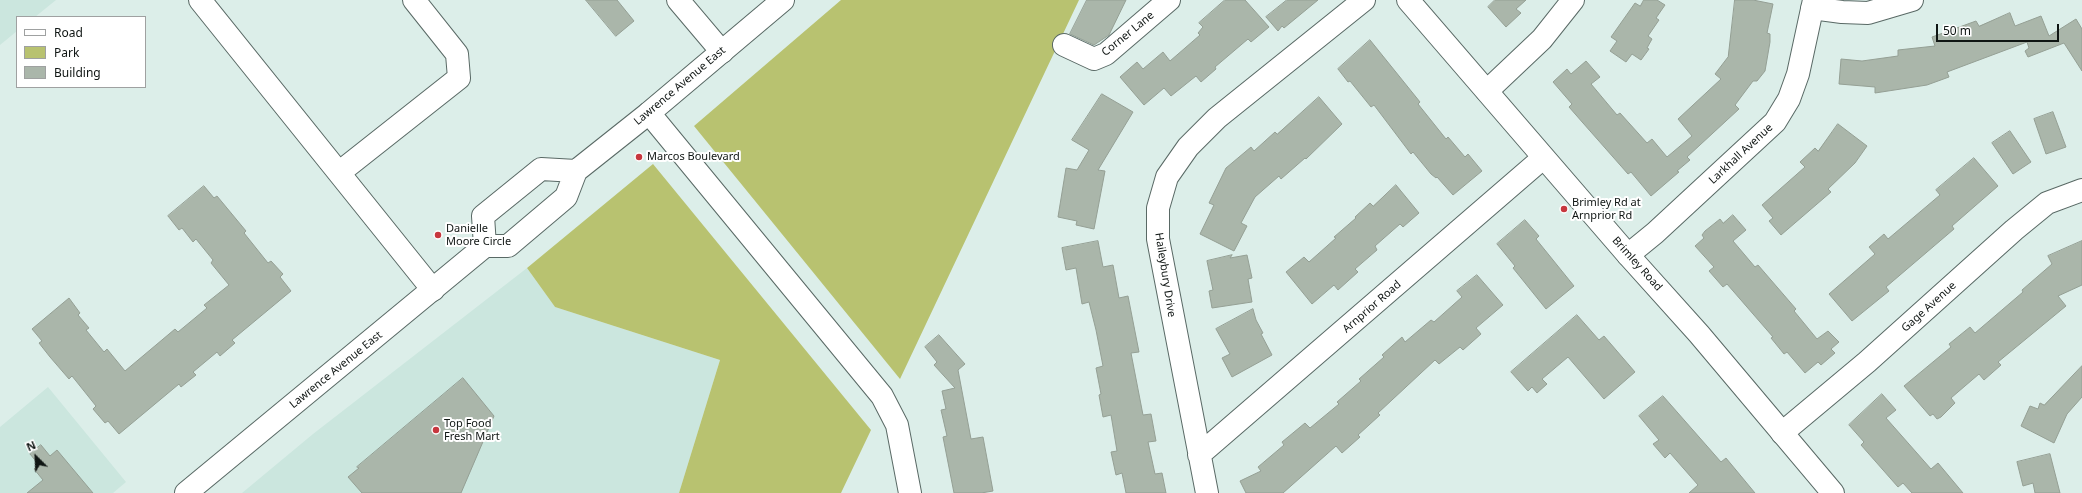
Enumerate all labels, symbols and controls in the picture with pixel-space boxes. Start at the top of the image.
street label: Corner Lane [1099,9,1157,59]
legend [16,16,146,88]
scale bar [1938,16,2061,42]
text: 50 m [1943,22,1971,39]
text: Road [54,24,83,41]
text: Park [54,44,79,61]
street label: Lawrence Avenue East [632,44,728,128]
text: Building [54,64,101,81]
street label: Larkhall Avenue [1706,121,1776,187]
place label: Marcos Boulevard [647,150,740,164]
marker: Marcos Boulevard [634,152,644,162]
place label: Brimley Rd at Arnprior Rd [1572,196,1641,222]
marker: Brimley Rd at Arnprior Rd [1559,204,1569,214]
place label: Danielle Moore Circle [446,222,511,248]
marker: Danielle Moore Circle [433,230,443,240]
street label: Haileybury Drive [1152,232,1178,318]
street label: Brimley Road [1609,234,1665,294]
street label: Arnprior Road [1340,278,1404,336]
street label: Gage Avenue [1899,279,1959,335]
street label: Lawrence Avenue East [287,329,385,411]
place label: Top Food Fresh Mart [444,417,500,443]
marker: Top Food Fresh Mart [431,425,441,435]
north arrow [16,437,56,477]
text: N [24,437,38,454]

